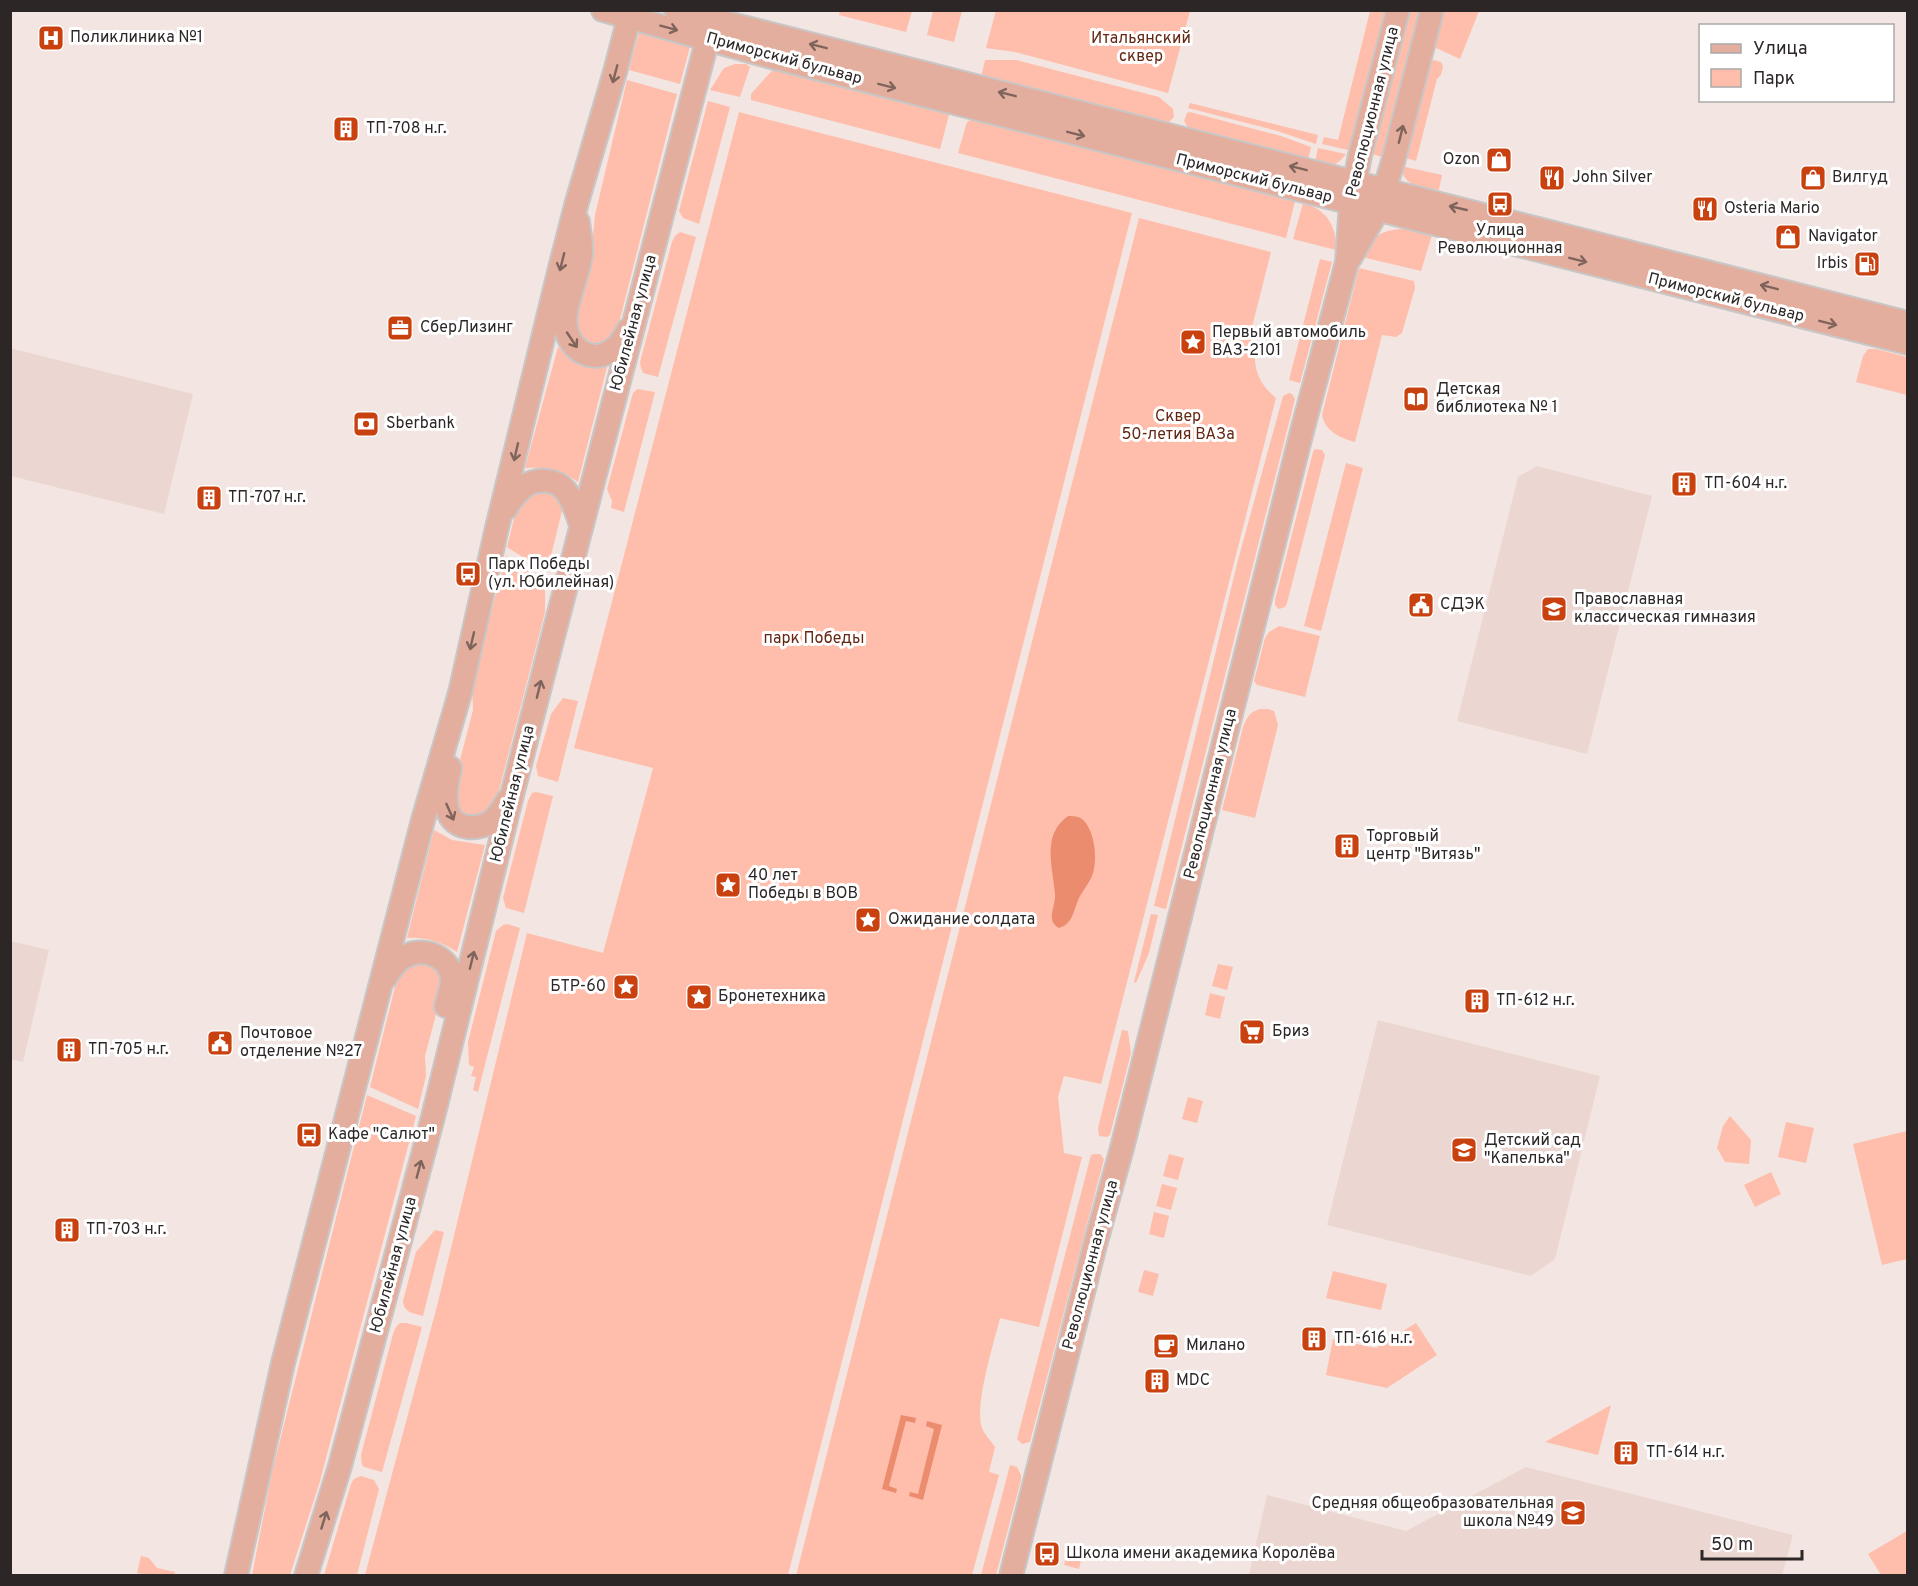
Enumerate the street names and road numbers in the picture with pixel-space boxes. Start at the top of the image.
street label: Революционная улица [1342,25,1404,199]
street label: Приморский бульвар [704,29,864,89]
street label: Приморский бульвар [1174,150,1334,208]
street label: Юбилейная улица [606,253,662,393]
street label: Приморский бульвар [1646,269,1806,327]
street label: Революционная улица [1180,707,1242,881]
street label: Юбилейная улица [486,724,540,864]
street label: Революционная улица [1059,1178,1123,1352]
street label: Юбилейная улица [366,1195,422,1335]

